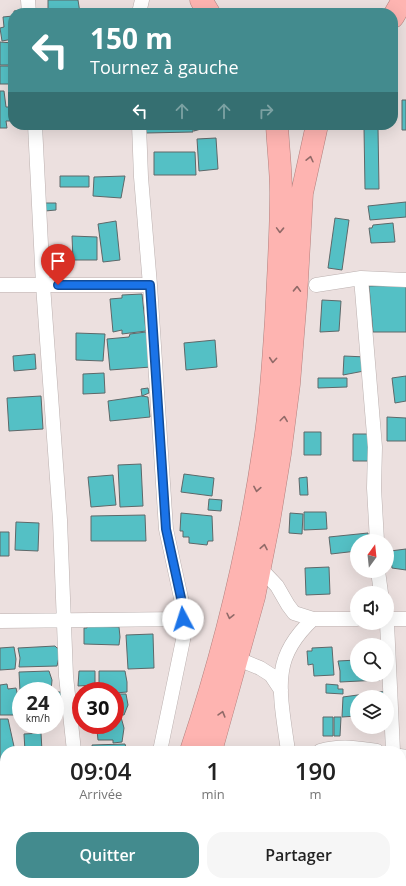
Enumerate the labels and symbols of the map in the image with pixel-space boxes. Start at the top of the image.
one-way arrow [305,156,313,162]
one-way arrow [275,227,284,233]
pin [41,244,75,285]
one-way arrow [293,286,301,292]
one-way arrow [269,357,278,363]
one-way arrow [280,416,289,422]
one-way arrow [253,486,262,492]
north arrow [350,534,394,578]
one-way arrow [260,544,268,550]
position arrow [162,598,204,640]
one-way arrow [226,612,235,619]
speed limit sign: 30 [72,682,124,734]
one-way arrow [217,710,226,717]

